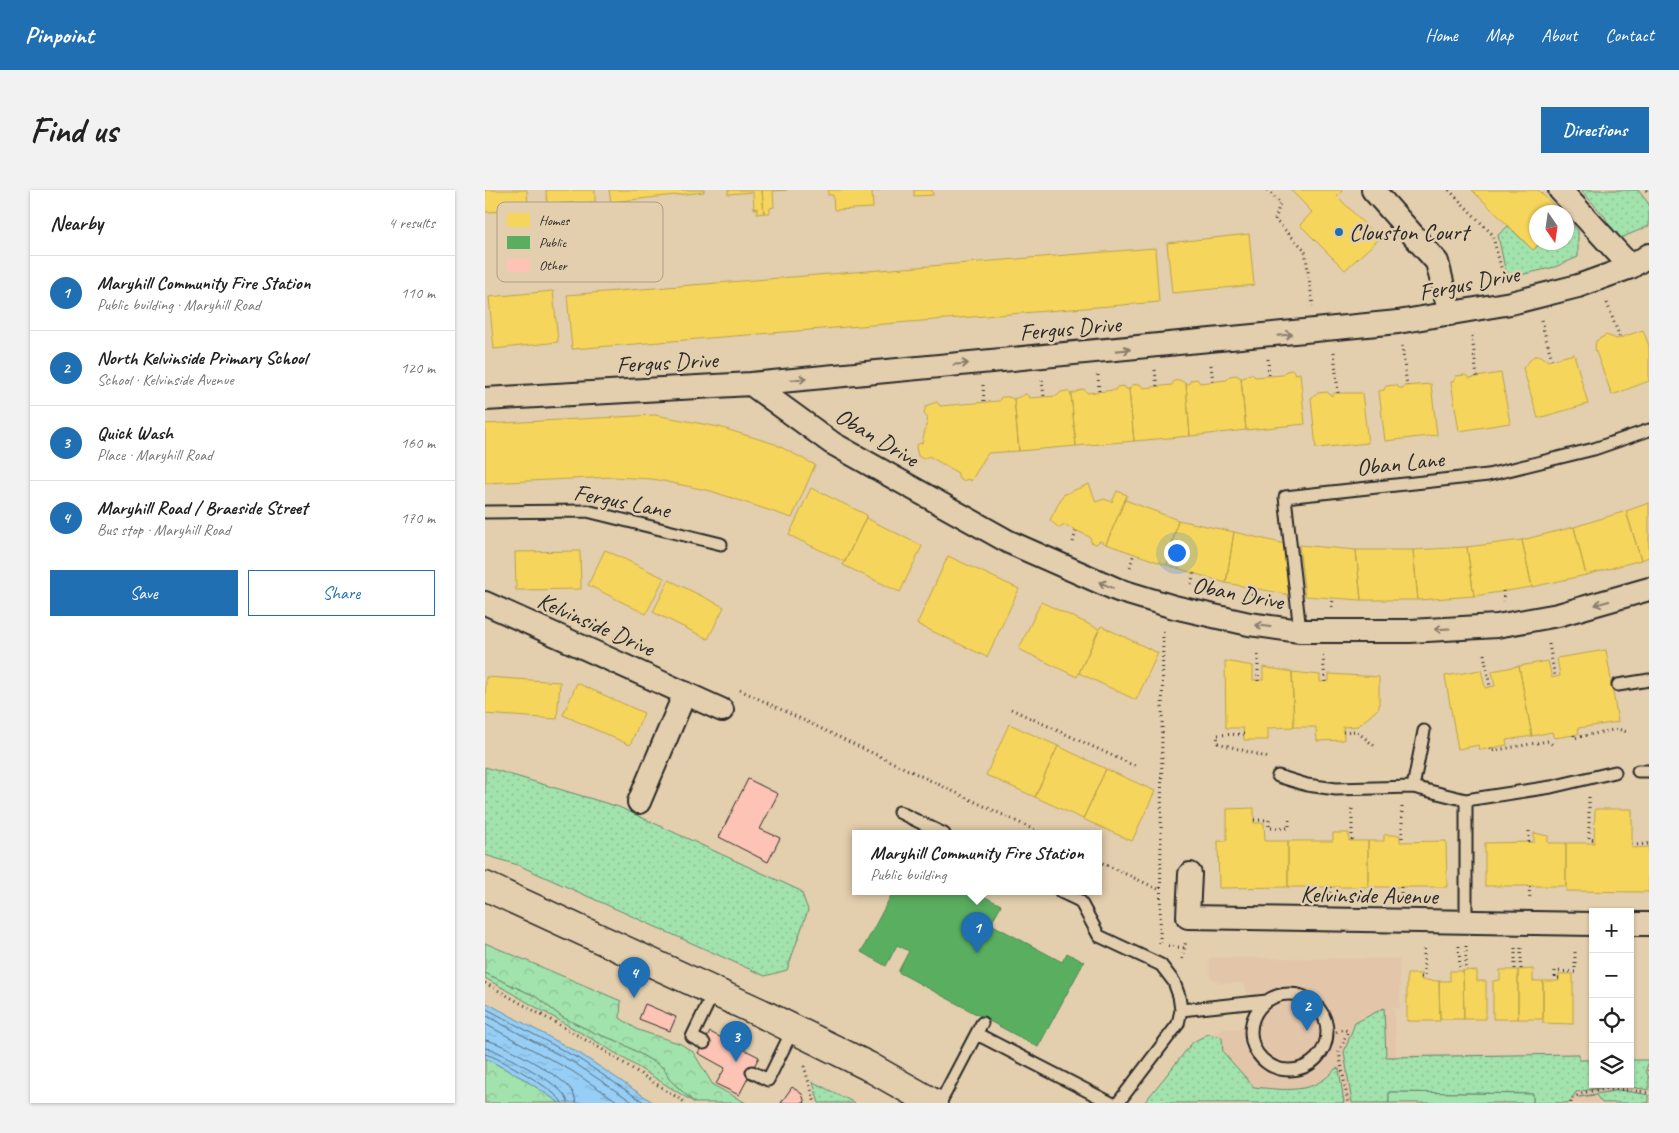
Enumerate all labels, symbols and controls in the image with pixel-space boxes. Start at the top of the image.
text: Pinpoint [25,20,94,50]
text: Home [1425,24,1458,46]
text: Map [1486,24,1513,46]
text: About [1541,24,1577,46]
text: Contact [1605,24,1654,46]
button: Directions [1541,107,1649,153]
text: Find us [30,108,117,153]
legend [497,202,663,282]
north arrow [1529,205,1574,250]
text: Nearby [50,210,103,236]
text: Homes [539,212,570,229]
text: 4 results [388,213,435,233]
place label: Clouston Court [1349,217,1471,247]
marker: Clouston Court [1333,226,1345,238]
text: Public [539,234,567,251]
text: Other [539,257,568,274]
street label: Fergus Drive [1416,258,1524,307]
text: Maryhill Community Fire Station [97,271,310,295]
text: 1 [62,283,70,303]
text: 110 m [401,283,435,303]
text: Public building · Maryhill Road [97,295,260,315]
street label: Fergus Drive [1018,308,1124,347]
one-way arrow [1276,330,1292,340]
street label: Fergus Drive [616,344,721,380]
one-way arrow [1115,345,1131,354]
text: North Kelvinside Primary School [97,346,307,370]
text: 2 [62,358,70,378]
text: 120 m [401,358,435,378]
one-way arrow [953,360,969,369]
text: School · Kelvinside Avenue [97,370,234,390]
one-way arrow [791,375,807,384]
street label: Oban Drive [830,400,926,475]
text: Quick Wash [97,421,173,445]
text: 3 [62,433,70,453]
text: 160 m [401,433,435,453]
street label: Oban Lane [1355,443,1447,482]
text: Place · Maryhill Road [97,445,212,465]
street label: Fergus Lane [572,477,675,525]
text: Maryhill Road / Braeside Street [97,496,307,520]
text: 4 [62,508,70,528]
text: 170 m [401,508,435,528]
text: Bus stop · Maryhill Road [97,520,230,540]
your location [1164,540,1190,566]
button: Save [50,570,238,616]
button: Share [248,570,435,616]
street label: Oban Drive [1190,570,1288,617]
one-way arrow [1099,579,1114,589]
street label: Kelvinside Drive [533,585,661,664]
one-way arrow [1595,599,1611,608]
one-way arrow [1255,621,1271,631]
one-way arrow [1435,624,1451,633]
popup [852,830,1102,895]
text: Maryhill Community Fire Station [870,841,1084,865]
text: Public building [870,865,946,885]
street label: Kelvinside Avenue [1300,879,1440,911]
map controls [1589,908,1634,1088]
button: + [1589,908,1634,953]
pin: 1 [961,912,993,953]
button: − [1589,953,1634,998]
pin: 4 [618,957,650,998]
pin: 2 [1291,990,1323,1031]
button: locate [1589,998,1634,1043]
pin: 3 [720,1021,752,1062]
button: layers [1589,1043,1634,1088]

